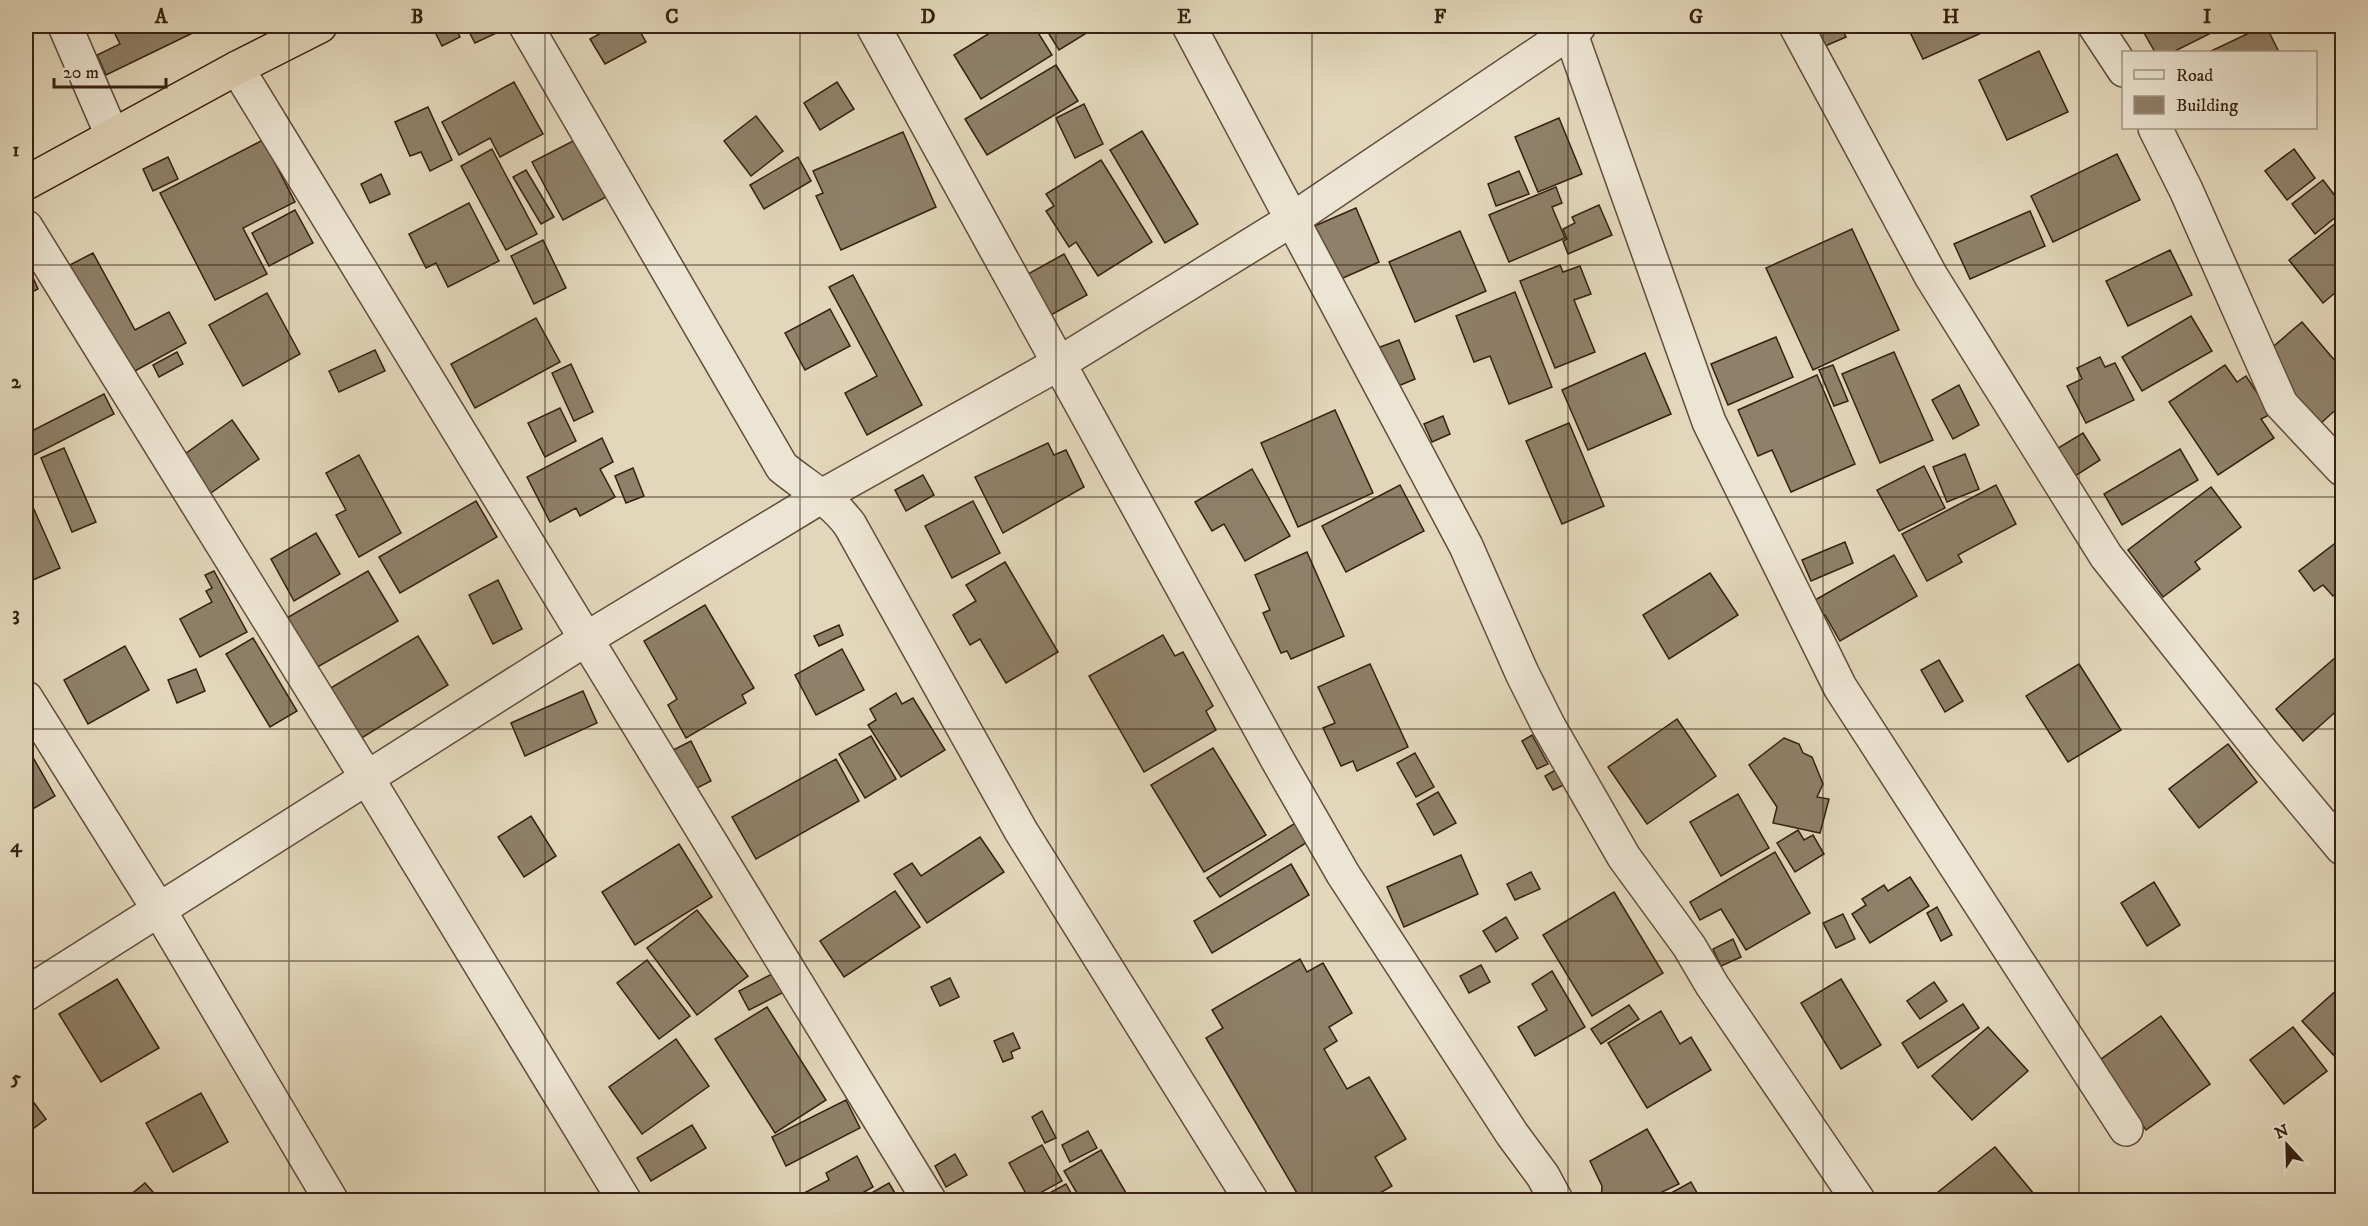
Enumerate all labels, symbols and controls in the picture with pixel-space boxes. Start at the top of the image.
text: A [154,5,169,30]
text: B [411,5,423,30]
text: C [665,5,679,30]
text: D [921,5,936,30]
text: E [1177,5,1191,30]
text: F [1434,5,1447,30]
text: G [1689,5,1703,30]
text: H [1943,5,1960,30]
text: I [2203,5,2211,30]
scale bar [54,51,166,89]
legend [2122,51,2317,129]
text: 20 m [63,62,99,84]
text: Road [2176,65,2213,87]
text: Building [2176,95,2238,117]
text: 1 [12,138,20,163]
text: 2 [11,370,22,395]
text: 3 [12,602,20,627]
text: 4 [10,834,23,859]
text: 5 [10,1066,21,1091]
north arrow [2257,1115,2317,1175]
text: N [2272,1120,2292,1144]

